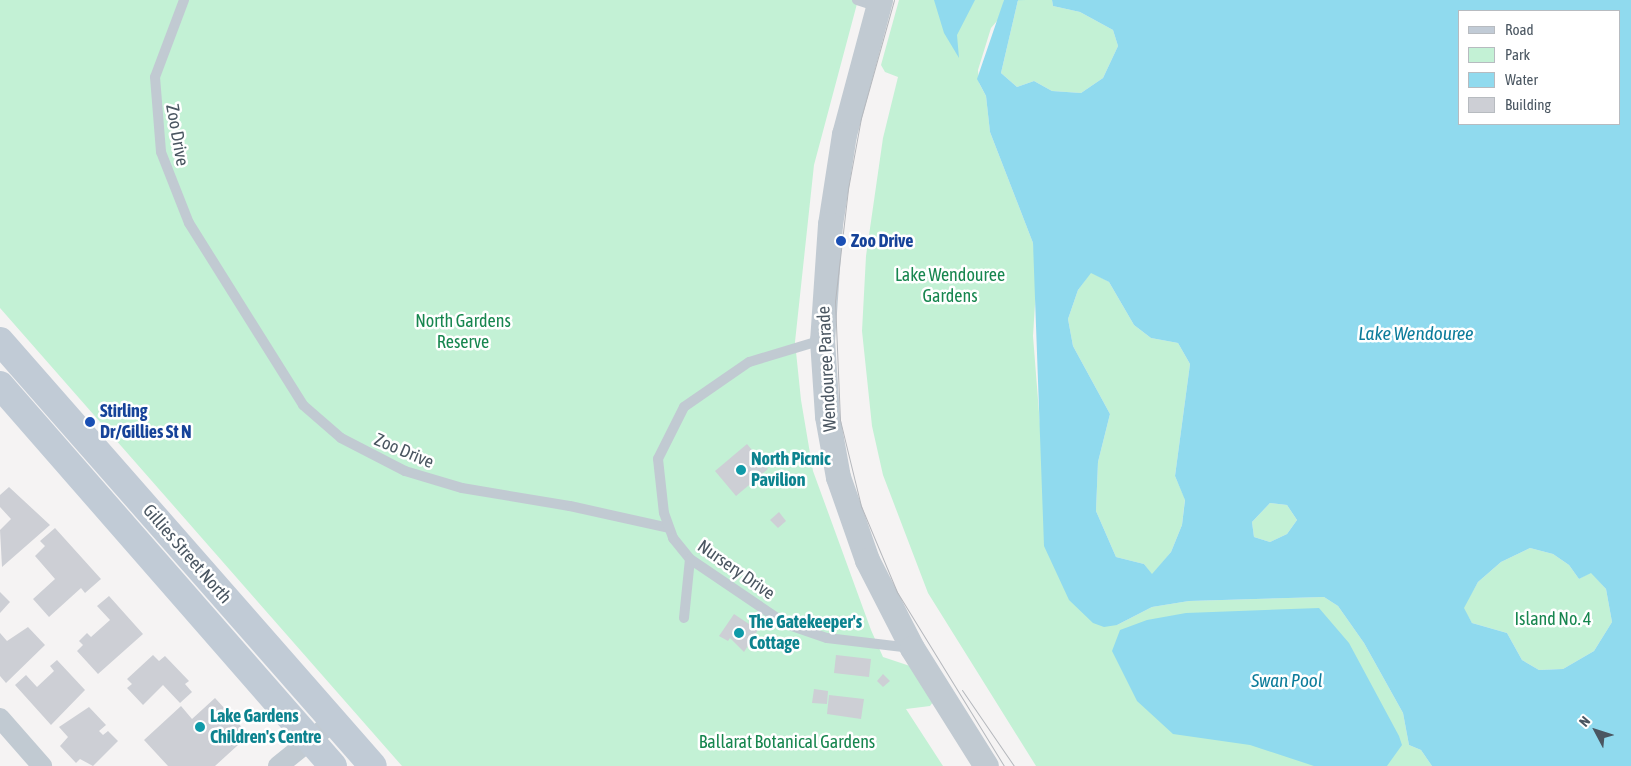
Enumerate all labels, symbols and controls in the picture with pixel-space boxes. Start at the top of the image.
legend [1458,10,1621,125]
text: Road [1505,21,1534,38]
text: Park [1505,46,1530,63]
text: Water [1505,71,1538,88]
text: Building [1505,96,1551,113]
street label: Zoo Drive [161,102,193,168]
place label: Zoo Drive [851,230,913,252]
marker: Zoo Drive [835,235,847,247]
park label: Lake Wendouree Gardens [895,265,1005,308]
street label: Wendouree Parade [813,306,841,432]
park label: North Gardens Reserve [415,311,511,354]
water label: Lake Wendouree [1358,323,1474,345]
place label: Stirling Dr/Gillies St N [100,401,192,444]
marker: Stirling Dr/Gillies St N [84,416,96,428]
street label: Zoo Drive [371,429,437,473]
place label: North Picnic Pavilion [751,449,831,492]
marker: North Picnic Pavilion [735,464,747,476]
street label: Gillies Street North [138,500,236,608]
street label: Nursery Drive [693,536,779,604]
park label: Island No. 4 [1514,608,1592,630]
place label: The Gatekeeper's Cottage [749,612,862,654]
marker: The Gatekeeper's Cottage [733,627,745,639]
water label: Swan Pool [1251,670,1323,692]
place label: Lake Gardens Children's Centre [210,706,321,749]
north arrow [1571,706,1621,756]
text: N [1576,713,1593,730]
marker: Lake Gardens Children's Centre [194,721,206,733]
park label: Ballarat Botanical Gardens [699,731,875,753]

